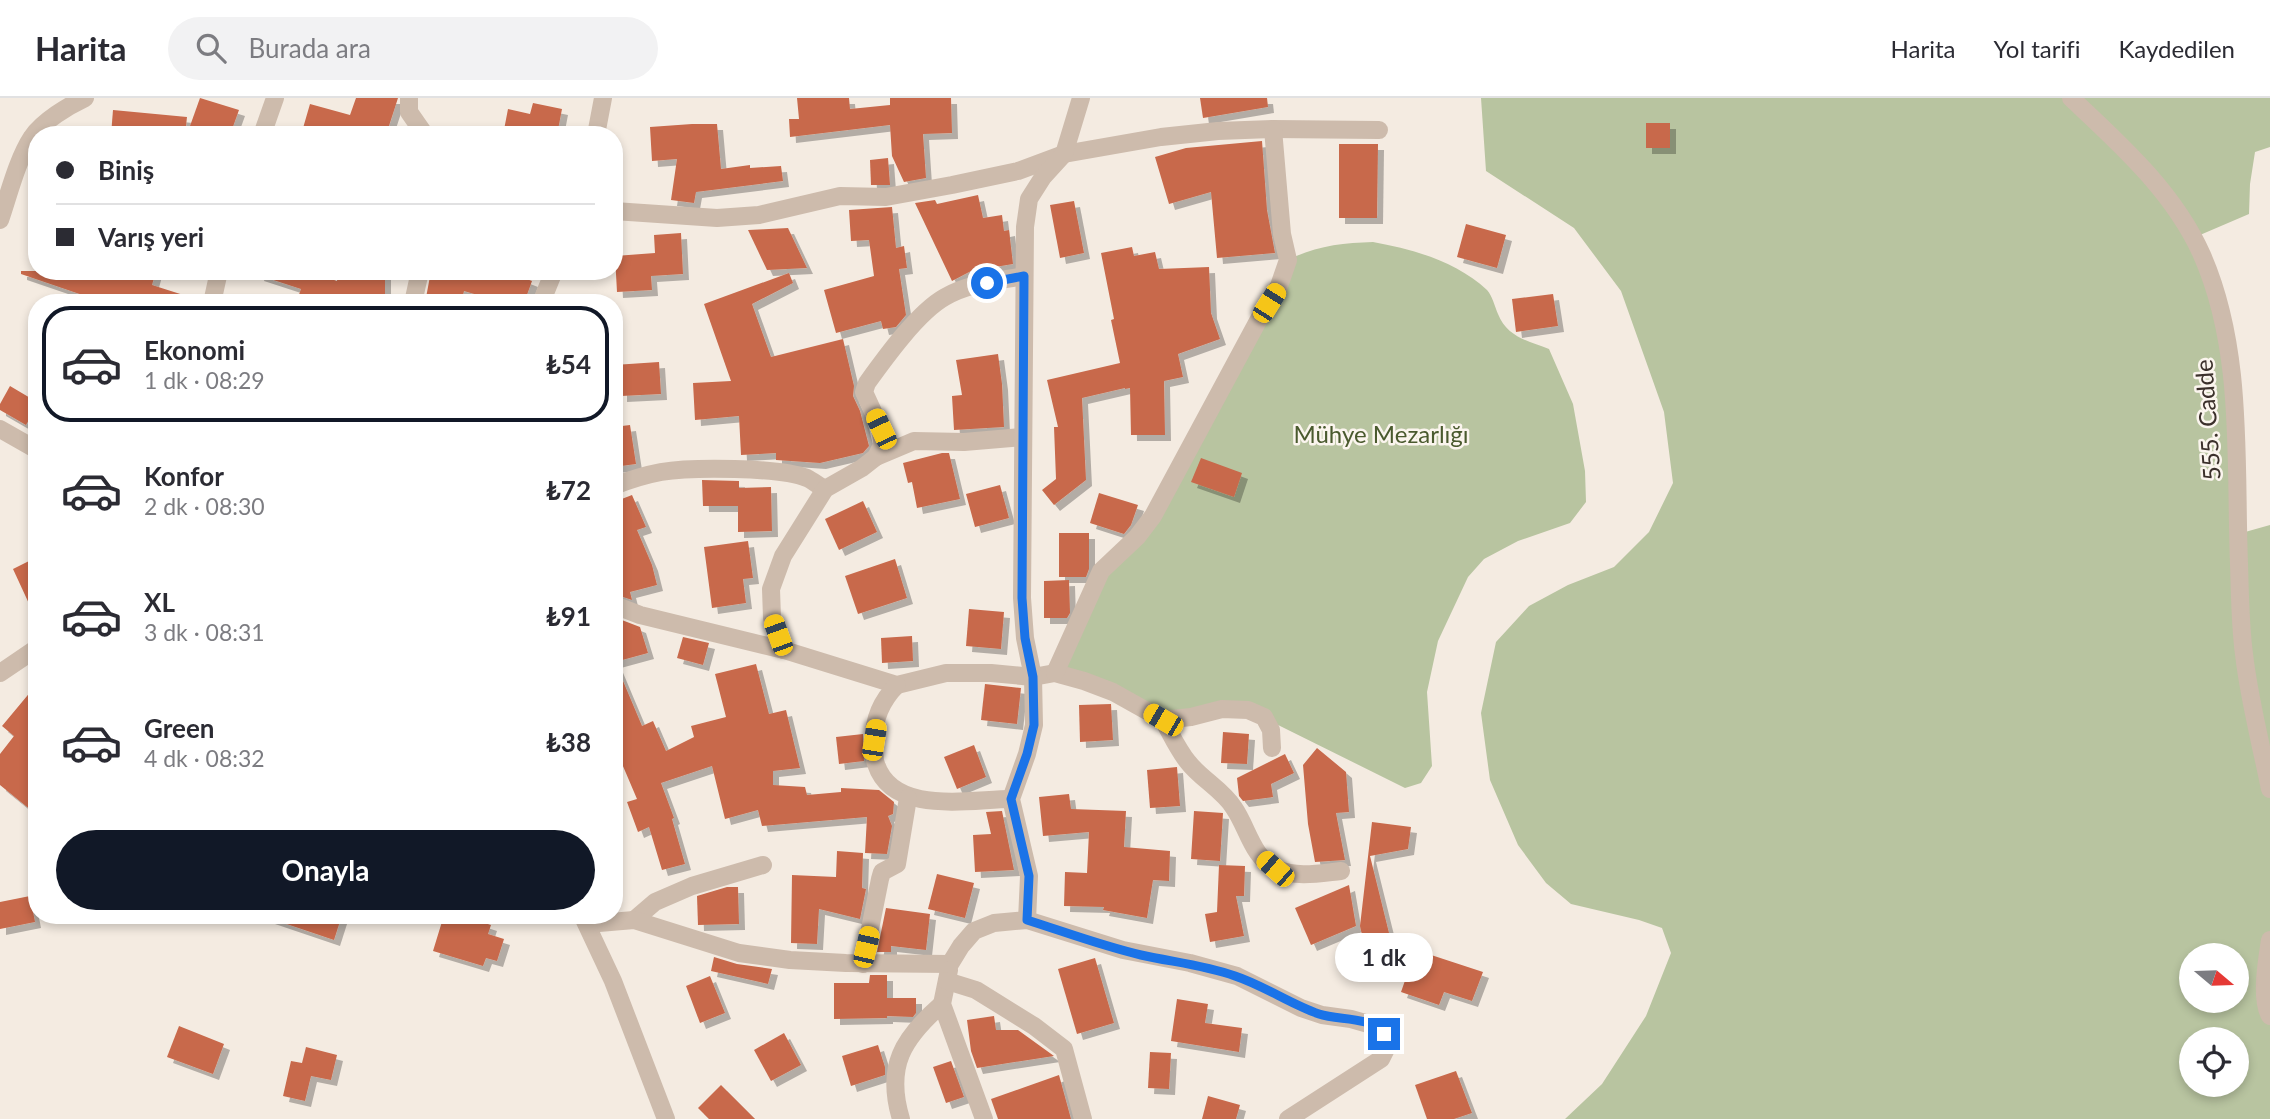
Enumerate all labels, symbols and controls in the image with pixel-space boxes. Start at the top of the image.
search box [168,17,658,80]
text: Harita [35,28,126,68]
icon: search [192,29,230,67]
text: Burada ara [248,32,371,64]
text: Harita [1891,34,1955,63]
text: Yol tarifi [1993,34,2080,63]
text: Kaydedilen [2118,34,2235,63]
text: Biniş [98,154,154,186]
text: Varış yeri [98,221,204,253]
route start [971,267,1003,299]
car [1249,280,1290,326]
icon: car [60,333,123,396]
text: Ekonomi [144,334,245,366]
text: ₺54 [546,348,591,380]
street label: 555. Cadde [2188,359,2226,481]
text: 1 dk · 08:29 [144,366,265,394]
car [863,406,900,452]
park label: Mühye Mezarlığı [1293,419,1469,448]
icon: car [60,459,123,522]
text: Konfor [144,460,224,492]
text: ₺72 [546,474,591,506]
text: 2 dk · 08:30 [144,492,265,520]
icon: car [60,585,123,648]
text: XL [144,586,175,618]
text: ₺91 [546,600,591,632]
car [761,612,796,658]
text: 3 dk · 08:31 [144,618,265,646]
car [1140,700,1187,740]
icon: car [60,711,123,774]
text: Green [144,712,214,744]
car [861,718,888,762]
text: ₺38 [546,726,591,758]
text: 4 dk · 08:32 [144,744,265,772]
button: Onayla [56,830,595,910]
car [1253,847,1298,891]
car [852,924,881,970]
callout: 1 dk [1335,932,1433,982]
text: 1 dk [1362,943,1406,971]
north arrow [2179,943,2249,1013]
map controls [2179,943,2249,1097]
route end [1368,1018,1400,1050]
button: locate [2179,1027,2249,1097]

